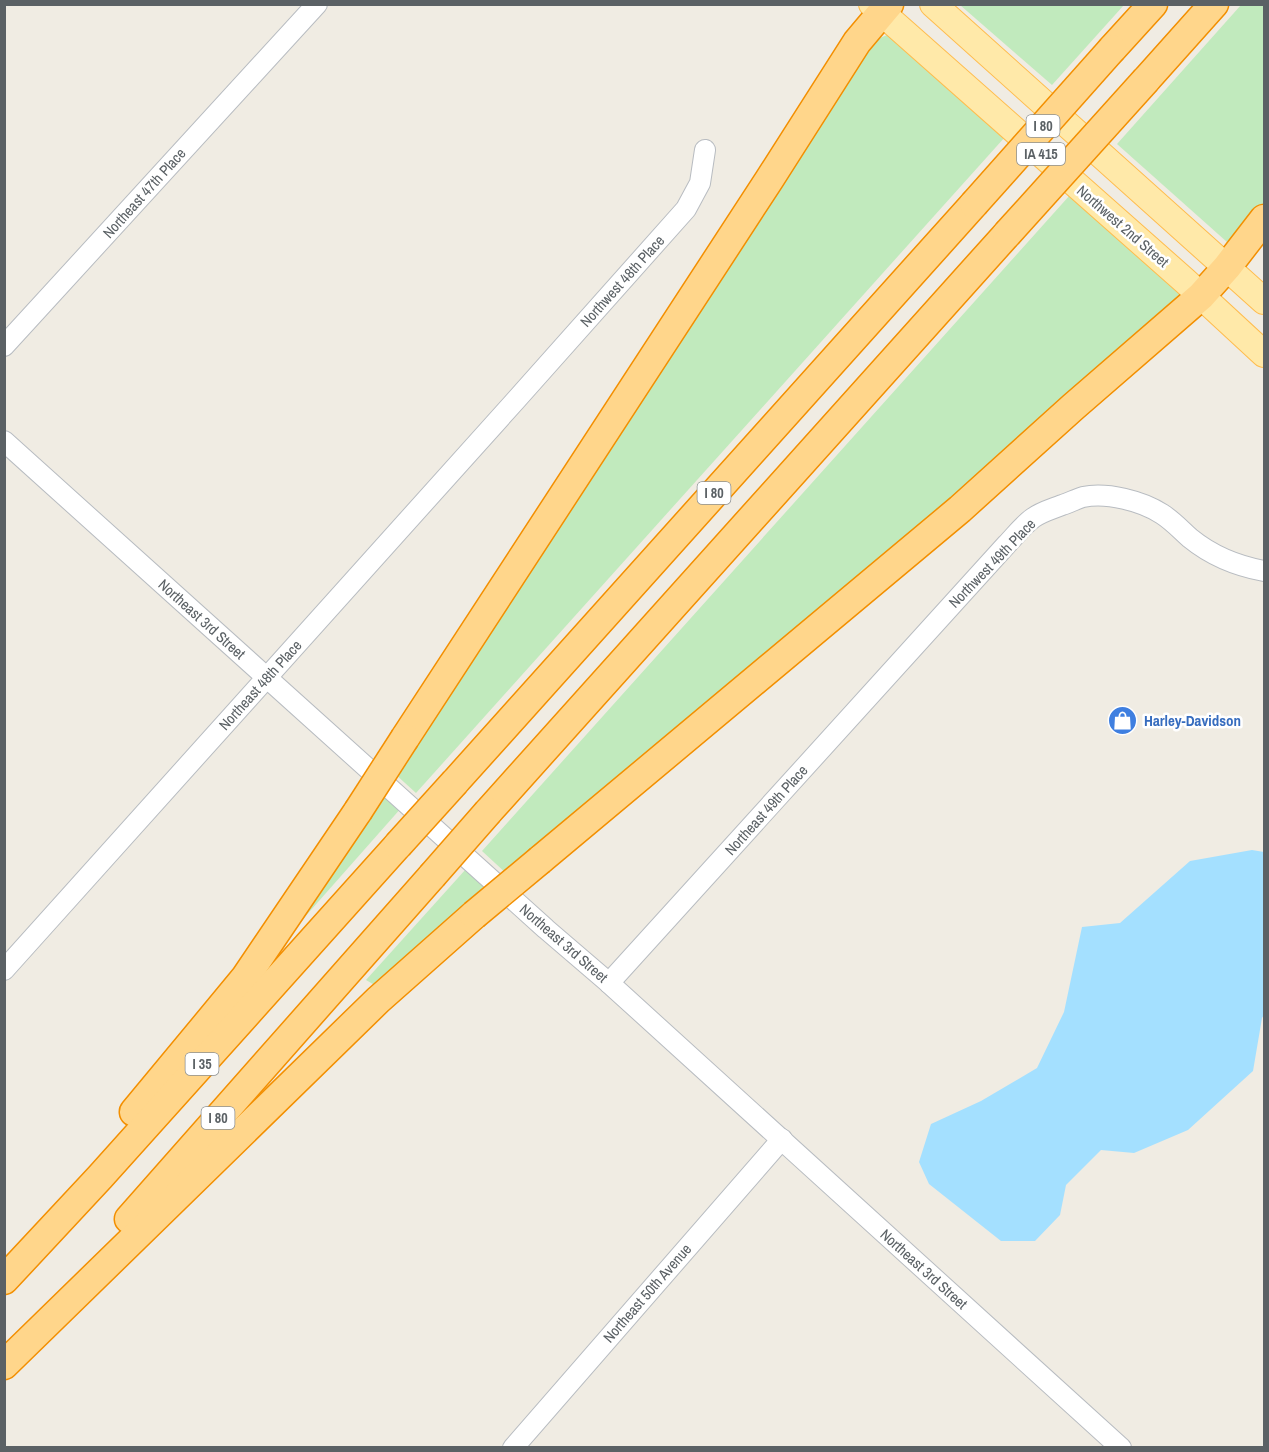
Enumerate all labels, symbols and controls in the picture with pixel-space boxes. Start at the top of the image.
road number: I 80 [1026,115,1060,137]
street label: Northeast 47th Place [98,143,190,243]
road number: IA 415 [1017,143,1065,165]
street label: Northwest 2nd Street [1073,180,1174,272]
street label: Northwest 48th Place [575,230,669,331]
road number: I 80 [698,482,730,504]
street label: Northwest 49th Place [944,514,1040,612]
street label: Northeast 3rd Street [154,574,251,664]
street label: Northeast 48th Place [214,635,306,735]
shop icon: Harley-Davidson [1107,704,1139,736]
place label: Harley-Davidson [1144,710,1241,731]
street label: Northeast 49th Place [720,760,812,860]
street label: Northeast 3rd Street [515,899,613,988]
road number: I 35 [186,1053,218,1075]
road number: I 80 [202,1107,234,1129]
street label: Northeast 3rd Street [876,1224,973,1314]
street label: Northeast 50th Avenue [598,1239,696,1347]

